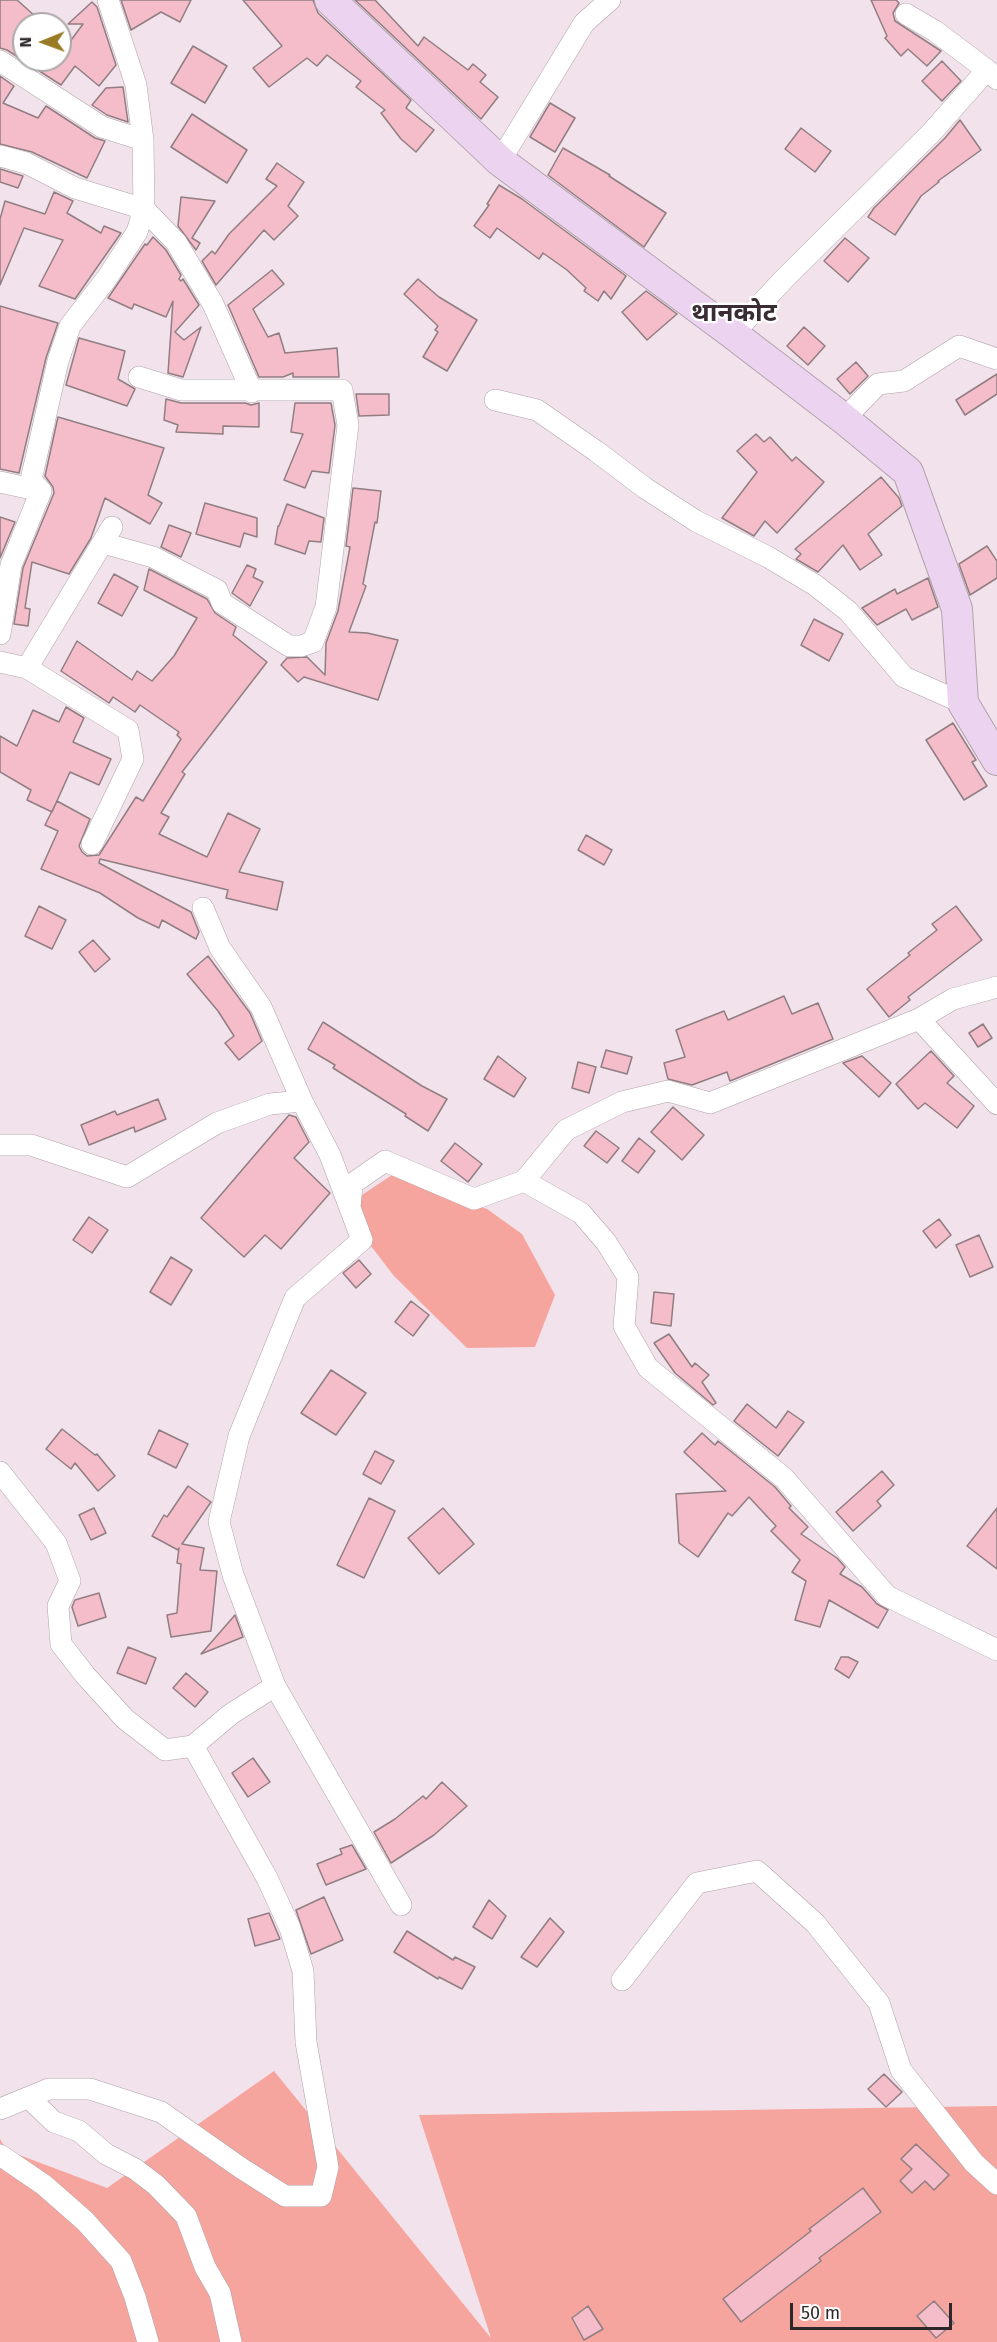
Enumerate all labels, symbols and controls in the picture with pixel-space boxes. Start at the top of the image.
north arrow [12,12,72,72]
text: N [16,37,35,48]
district label: थानकोट [691,298,777,330]
scale bar [793,2291,955,2329]
text: 50 m [801,2302,840,2324]

